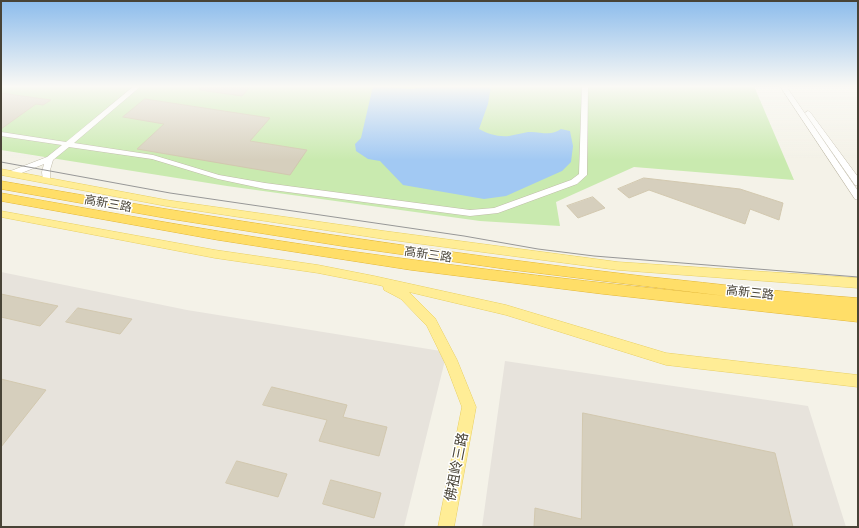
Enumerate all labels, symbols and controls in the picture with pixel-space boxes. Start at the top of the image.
street label: 高新三路 [83,193,133,215]
street label: 高新三路 [403,245,453,265]
street label: 高新三路 [725,283,775,303]
street label: 佛祖岭三路 [442,431,472,503]

